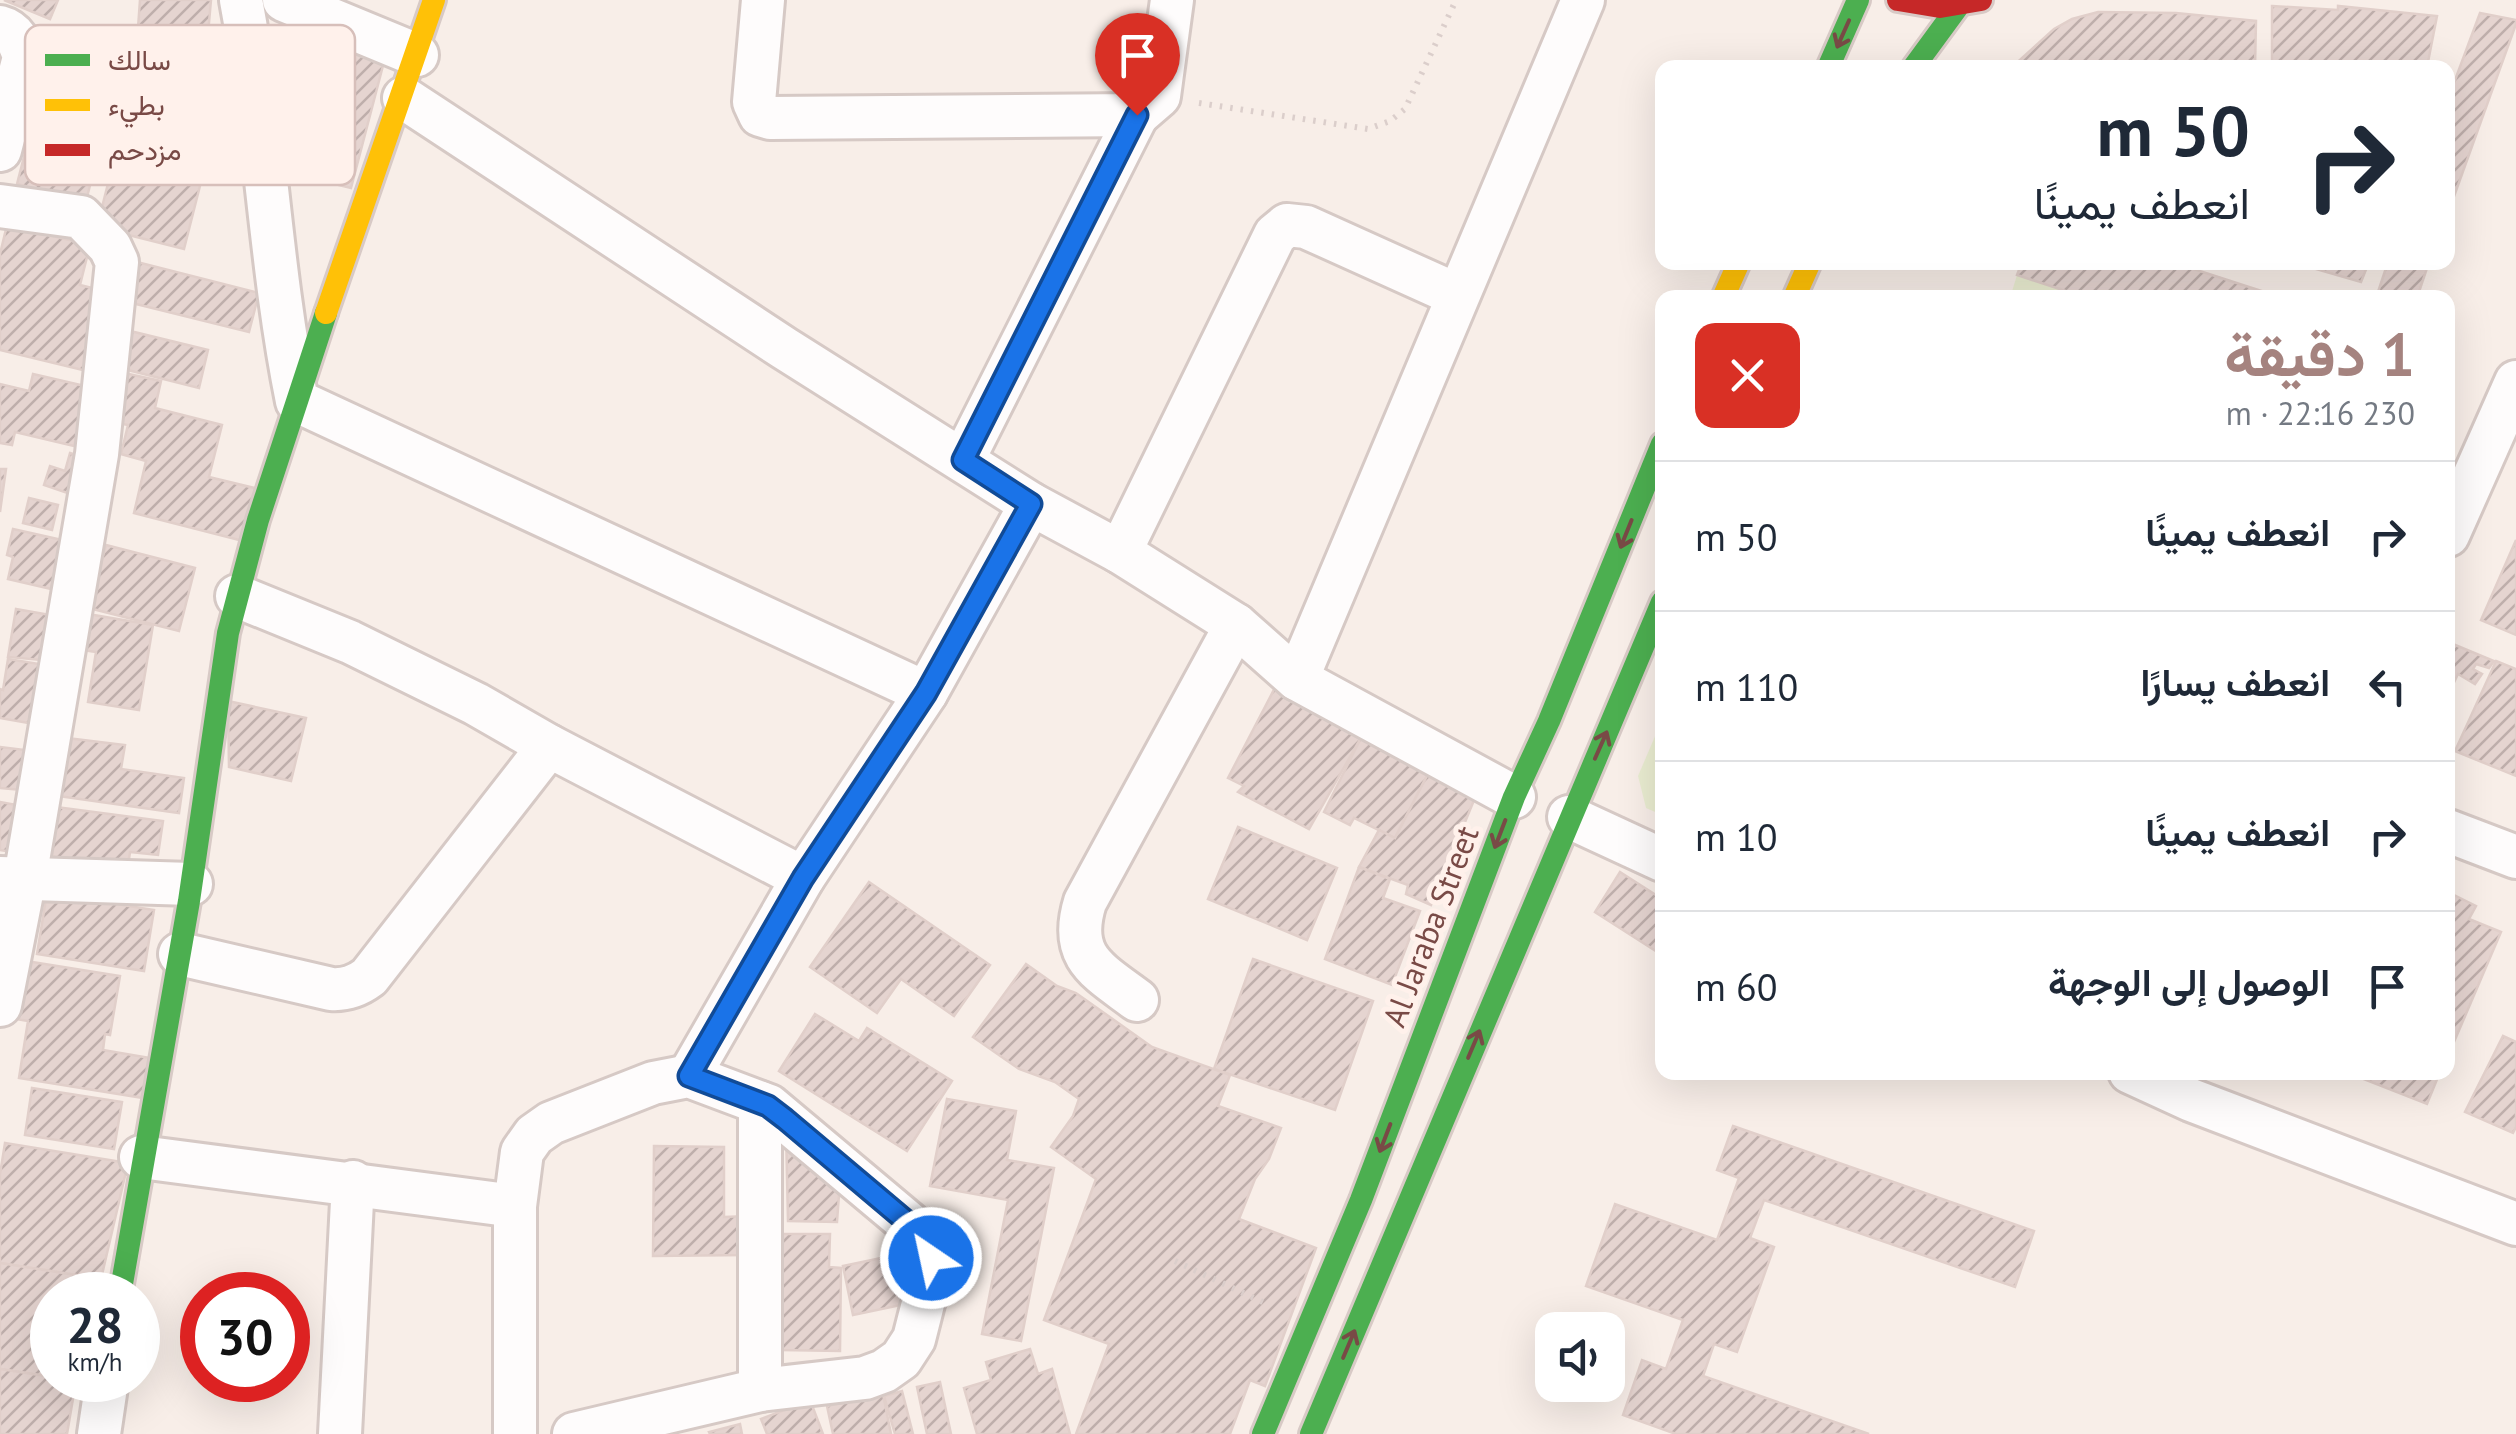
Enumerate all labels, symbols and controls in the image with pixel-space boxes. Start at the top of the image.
pin [1095,13,1180,116]
one-way arrow [1833,18,1851,49]
legend [25,25,355,185]
icon: arrive [1110,28,1165,83]
text: سالك [108,41,171,78]
text: 50 m [2097,85,2250,175]
text: بطيء [108,86,165,128]
icon: right [2285,100,2415,230]
text: مزدحم [108,131,181,169]
text: انعطف يمينًا [2034,173,2250,231]
text: 1 دقيقة [2224,315,2415,393]
button: close [1695,323,1800,428]
text: 230 m · 22:16 [2226,392,2415,434]
text: انعطف يمينًا [2145,507,2330,556]
icon: right [2360,509,2415,564]
text: 50 m [1695,512,1777,561]
one-way arrow [1616,518,1634,549]
text: انعطف يسارًا [2141,657,2330,706]
icon: left [2360,659,2415,714]
text: 110 m [1695,662,1798,711]
one-way arrow [1593,730,1611,761]
text: انعطف يمينًا [2145,807,2330,856]
icon: right [2360,809,2415,864]
text: 10 m [1695,812,1777,861]
one-way arrow [1490,817,1508,848]
street label: Al Jaraba Street [1372,819,1488,1032]
text: الوصول إلى الوجهة [2048,957,2330,1006]
icon: arrive [2360,959,2415,1014]
text: 60 m [1695,962,1777,1011]
one-way arrow [1466,1029,1484,1060]
one-way arrow [1375,1121,1393,1152]
position arrow [879,1206,983,1310]
speed limit sign: 30 [180,1272,310,1402]
text: 28 [67,1292,123,1357]
map controls [1535,1312,1625,1402]
button: sound [1535,1312,1625,1402]
one-way arrow [1341,1329,1359,1360]
text: km/h [68,1346,122,1378]

